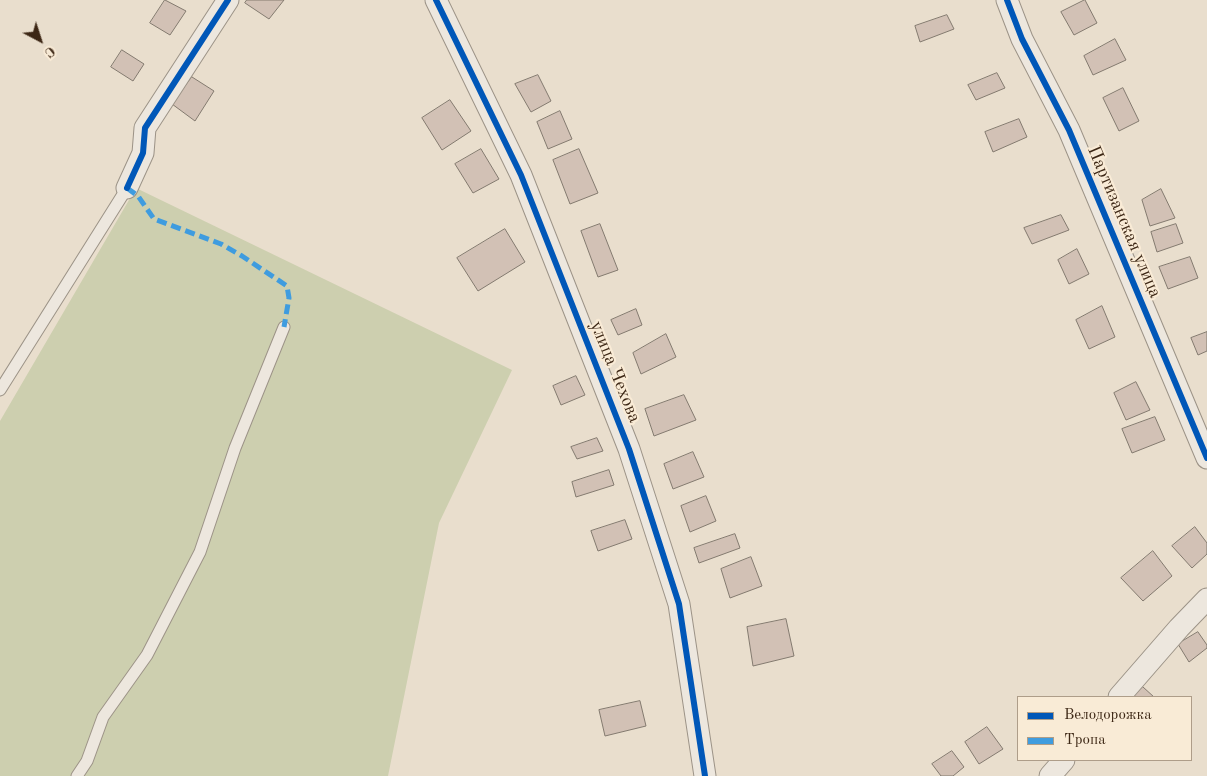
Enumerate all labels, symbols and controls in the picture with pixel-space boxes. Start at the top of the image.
north arrow [15,15,65,65]
text: С [42,43,58,60]
street label: Партизанская улица [1082,143,1166,301]
street label: улица Чехова [585,318,645,426]
legend [1017,696,1192,761]
text: Велодорожка [1064,708,1152,723]
text: Тропа [1064,733,1106,748]

